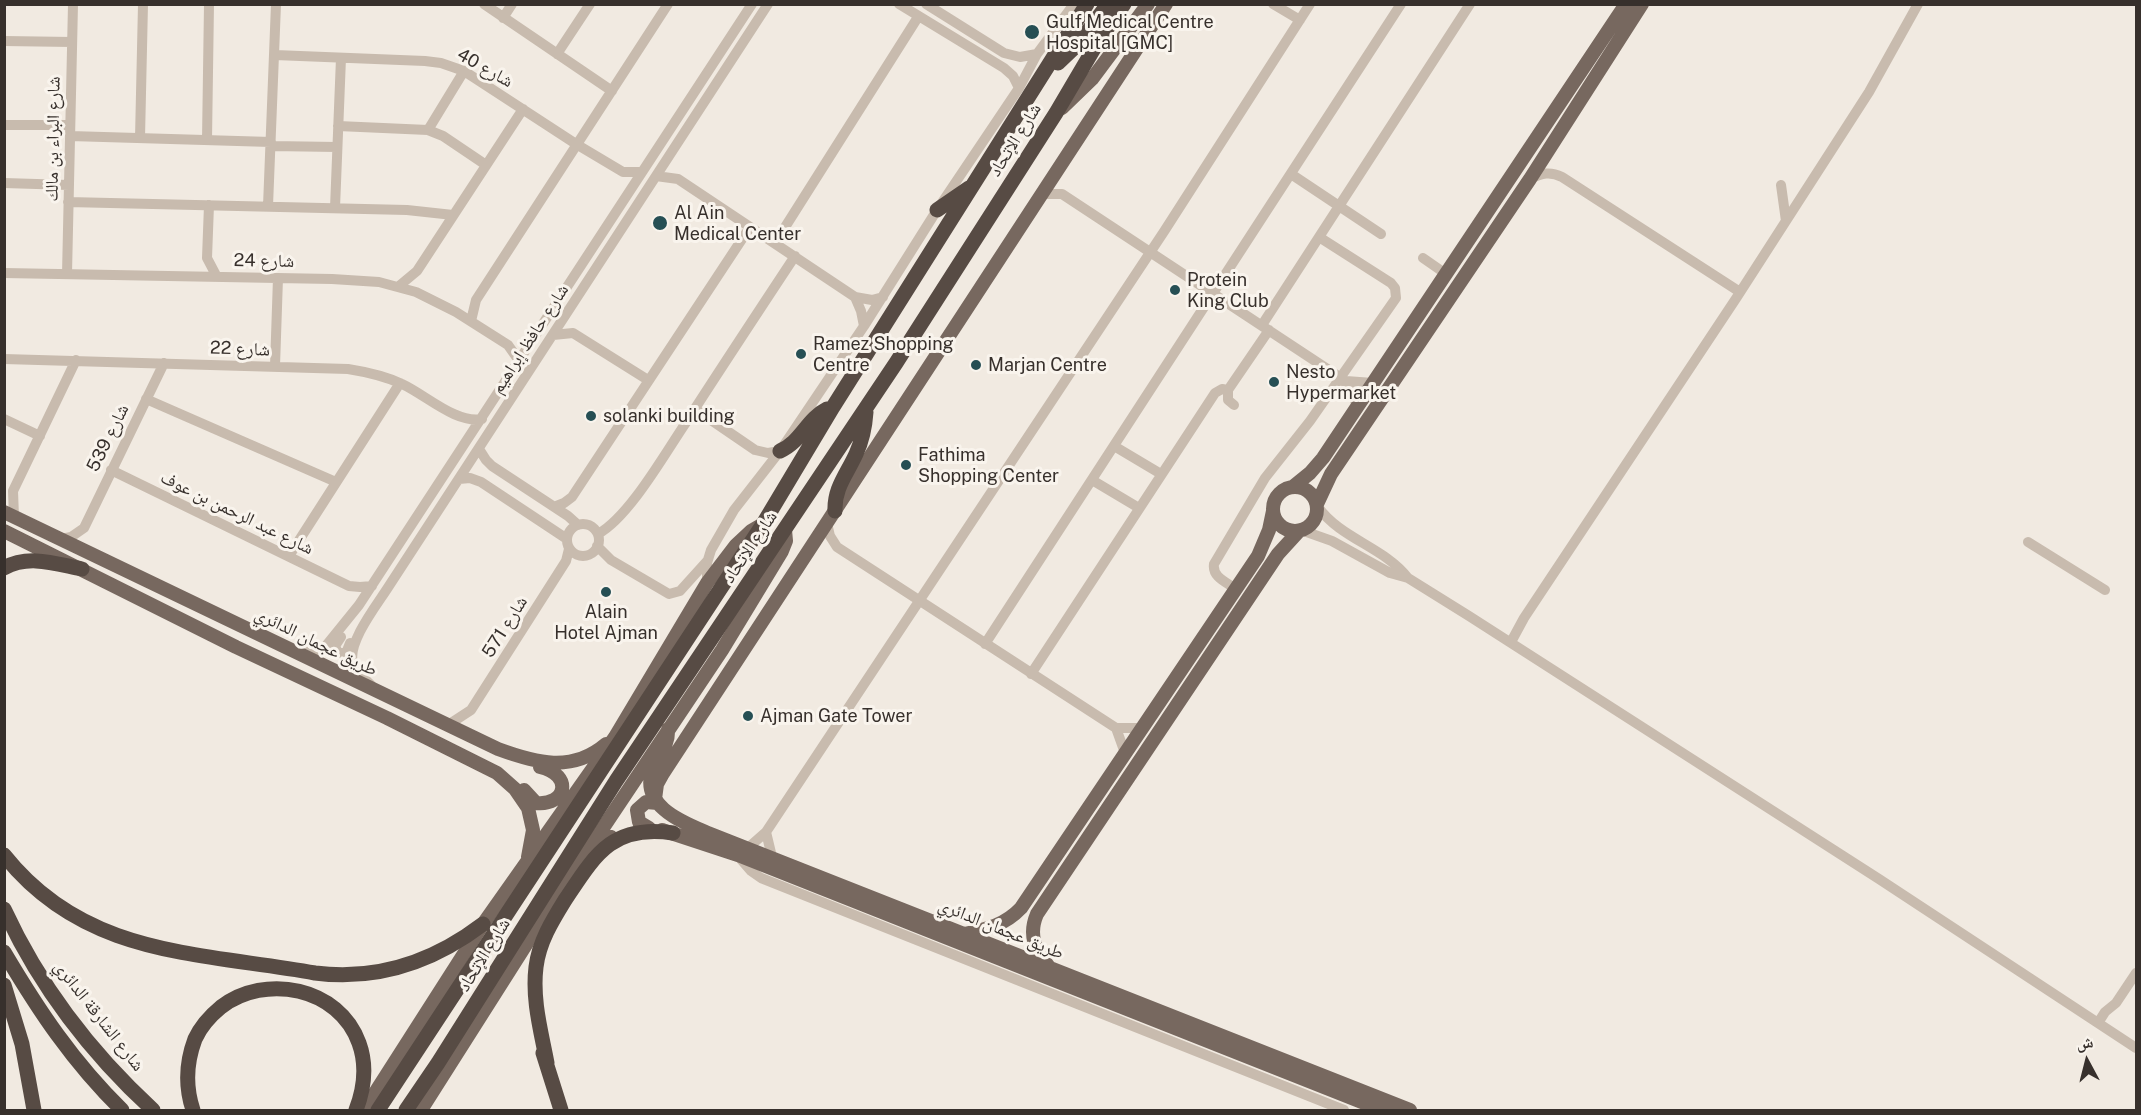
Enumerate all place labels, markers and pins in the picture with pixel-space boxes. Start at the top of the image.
place label: Gulf Medical Centre Hospital [GMC] [1046,11,1214,54]
marker: Gulf Medical Centre Hospital [GMC] [1023,23,1041,41]
place label: Al Ain Medical Center [674,202,801,244]
marker: Al Ain Medical Center [651,214,669,232]
place label: Protein King Club [1187,269,1269,312]
marker: Protein King Club [1168,283,1182,297]
place label: Ramez Shopping Centre [813,333,954,376]
marker: Ramez Shopping Centre [794,347,808,361]
place label: Marjan Centre [988,354,1107,376]
marker: Marjan Centre [969,358,983,372]
place label: Nesto Hypermarket [1286,361,1396,404]
marker: Nesto Hypermarket [1267,375,1281,389]
place label: solanki building [603,405,735,427]
marker: solanki building [584,409,598,423]
place label: Fathima Shopping Center [918,444,1059,486]
marker: Fathima Shopping Center [899,458,913,472]
marker: Alain Hotel Ajman [599,585,613,599]
place label: Alain Hotel Ajman [554,601,658,644]
place label: Ajman Gate Tower [760,705,913,727]
marker: Ajman Gate Tower [741,709,755,723]

